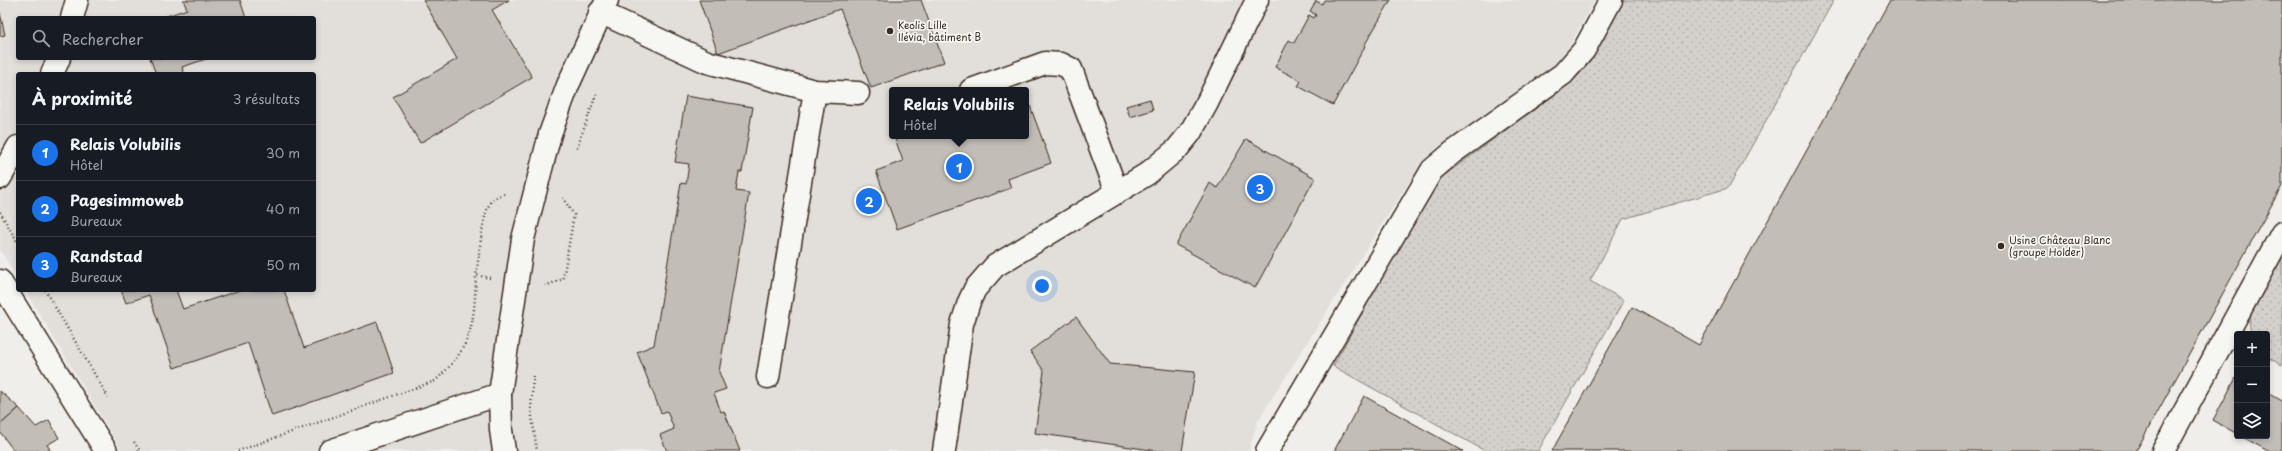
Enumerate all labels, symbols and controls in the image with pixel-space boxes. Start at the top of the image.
search box [16,16,316,60]
place label: Keolis Lille Ilévia, bâtiment B [898,17,982,44]
marker: Keolis Lille Ilévia, bâtiment B [885,26,895,36]
icon: search [30,27,52,49]
text: Rechercher [62,27,143,50]
text: À proximité [32,85,132,111]
popup [889,87,1029,139]
text: 3 résultats [233,89,300,108]
text: Relais Volubilis [904,92,1014,115]
text: Hôtel [904,115,937,134]
text: Relais Volubilis [70,132,181,155]
text: 1 [42,143,48,162]
text: 30 m [266,143,300,162]
pin: 1 [946,152,972,182]
text: Hôtel [70,155,103,174]
pin: 3 [1247,173,1273,203]
pin: 2 [856,186,882,216]
text: Pagesimmoweb [70,188,184,211]
text: 2 [40,199,50,218]
text: 40 m [266,199,300,218]
text: Bureaux [70,211,122,230]
place label: Usine Château Blanc (groupe Holder) [2009,232,2110,259]
marker: Usine Château Blanc (groupe Holder) [1996,241,2006,251]
text: Randstad [70,244,142,267]
text: 3 [41,255,49,274]
text: 50 m [266,255,300,274]
text: Bureaux [70,267,122,286]
your location [1032,276,1052,296]
map controls [2234,331,2270,439]
button: + [2234,331,2270,367]
button: − [2234,367,2270,403]
button: layers [2234,403,2270,439]

